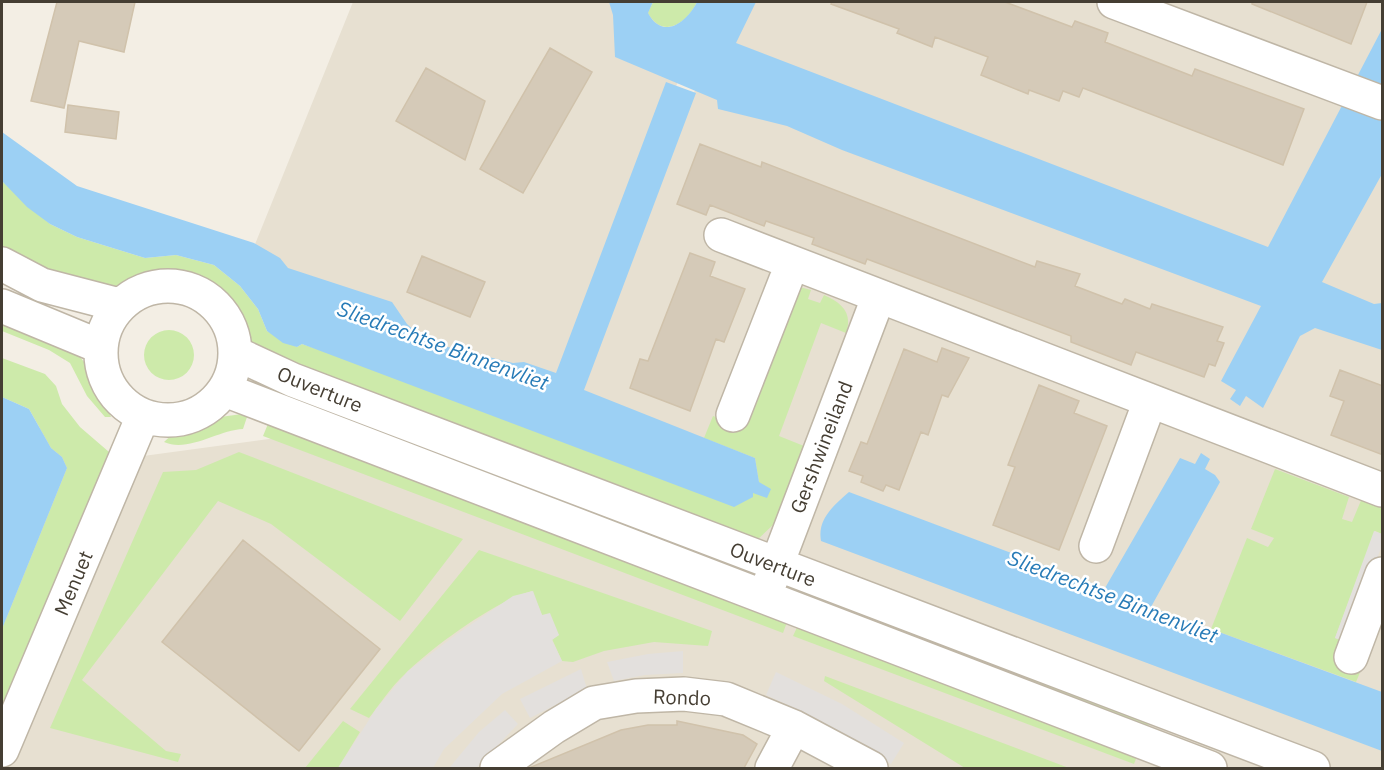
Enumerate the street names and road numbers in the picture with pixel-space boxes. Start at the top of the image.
street label: Ouverture [273,360,367,418]
street label: Gershwineiland [783,377,859,517]
street label: Ouverture [726,535,820,593]
street label: Menuet [47,546,99,620]
street label: Rondo [653,682,711,712]

